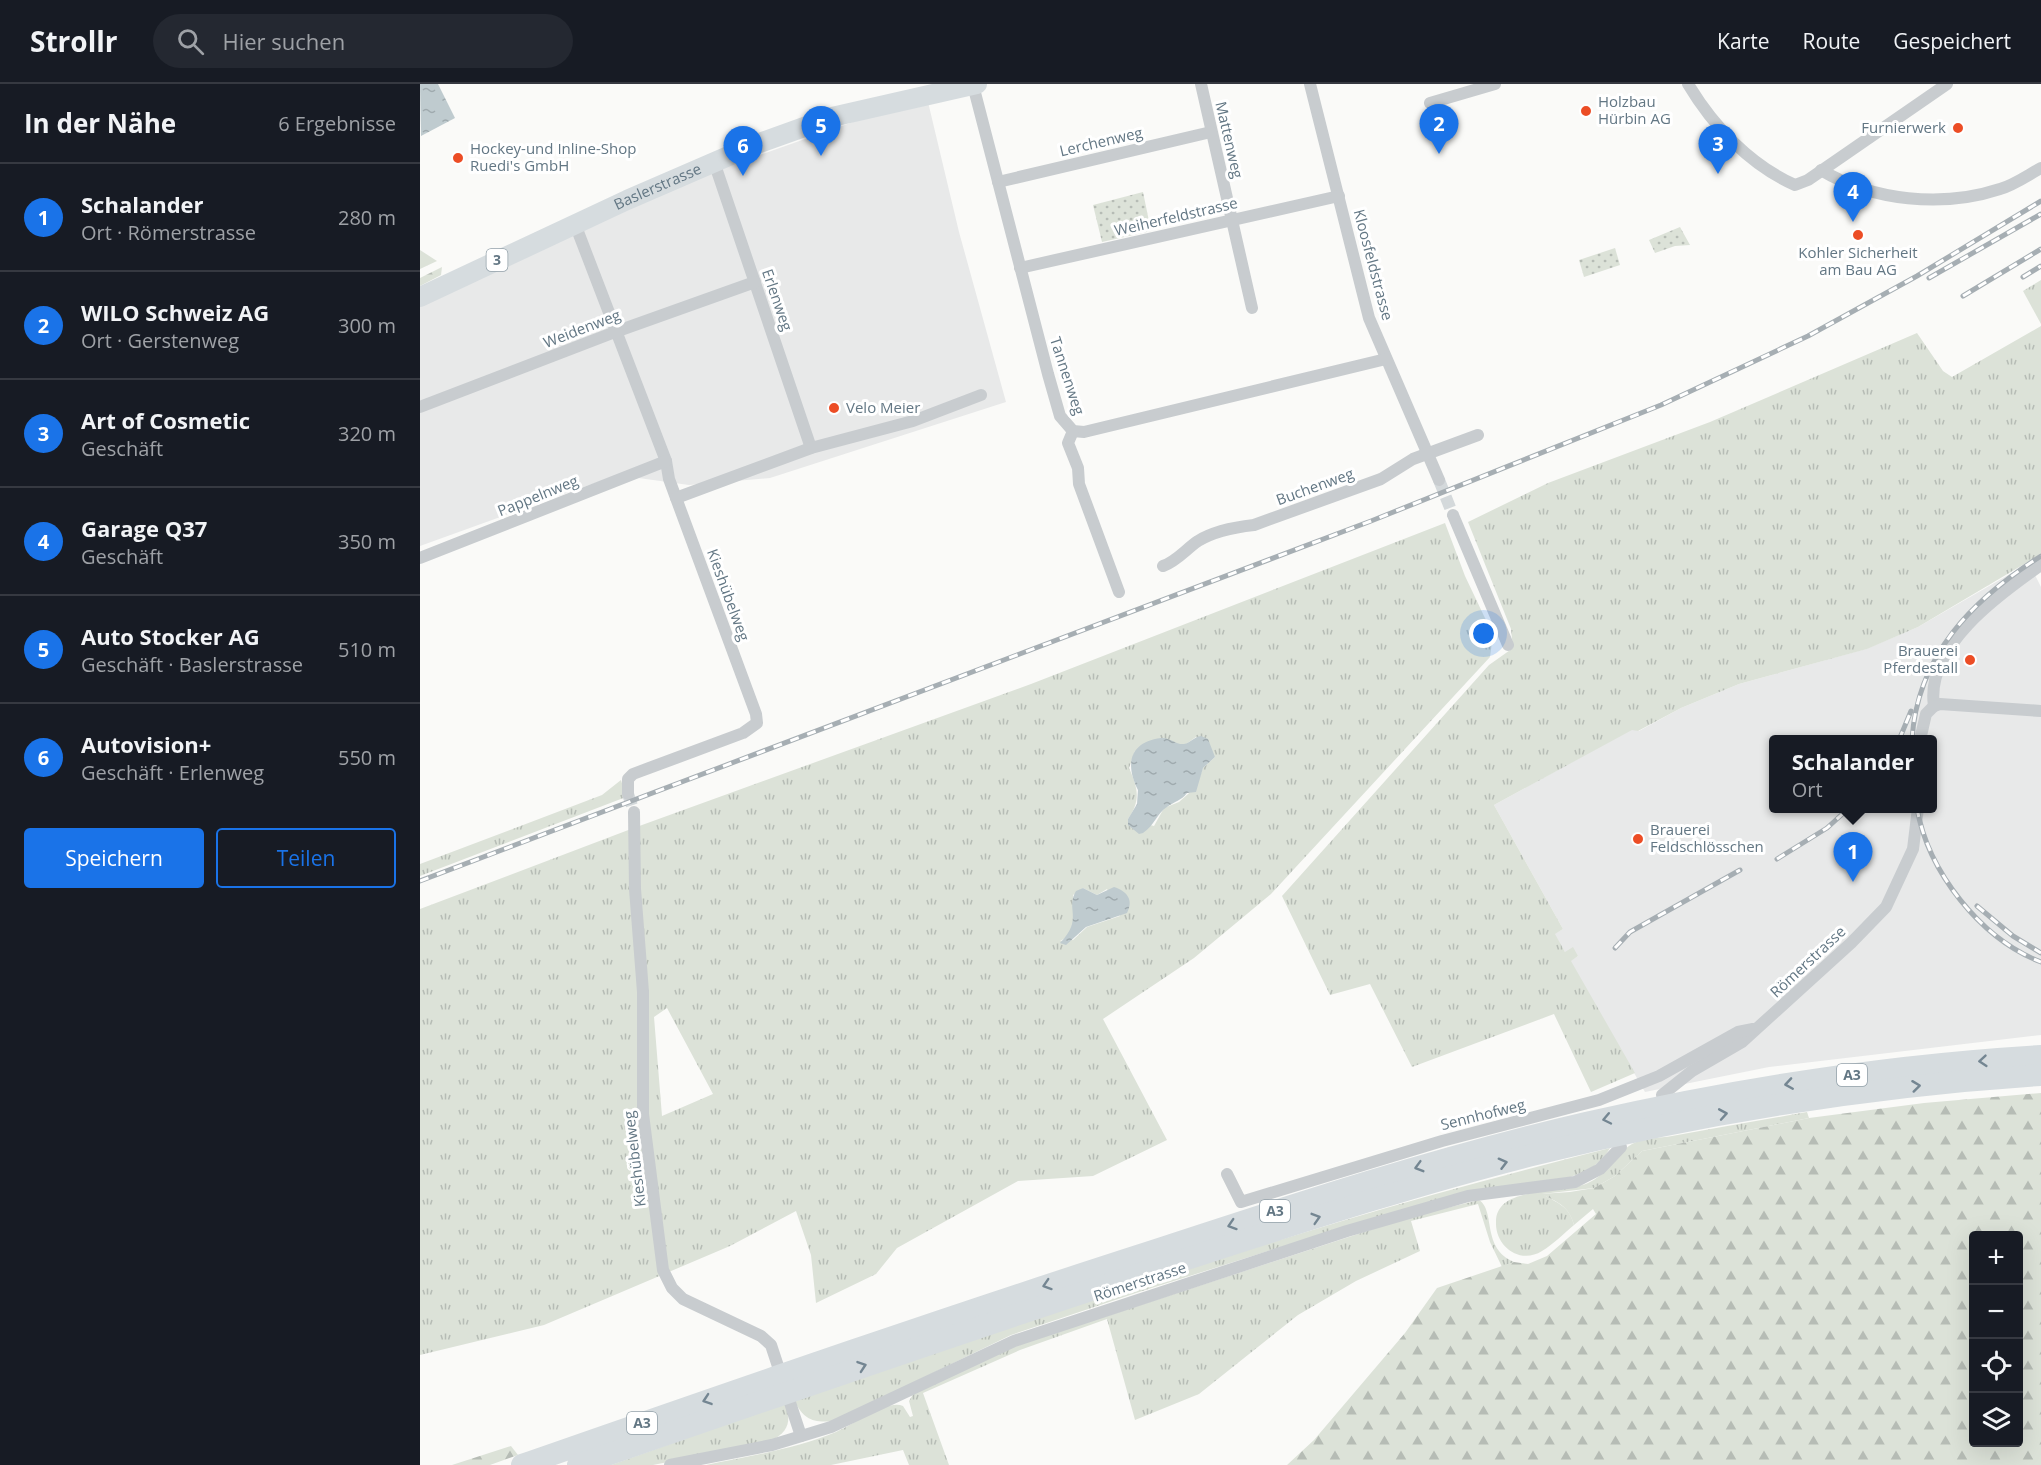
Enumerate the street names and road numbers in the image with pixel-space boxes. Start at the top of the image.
street label: Mattenweg [1211,99,1249,180]
street label: Lerchenweg [1057,122,1144,160]
street label: Baslerstrasse [610,158,704,214]
street label: Weiherfeldstrasse [1112,192,1239,240]
street label: Kloosfeldstrasse [1350,207,1398,323]
road number: 3 [486,249,508,271]
street label: Erlenweg [758,266,798,333]
street label: Weidenweg [540,304,623,352]
street label: Tannenweg [1046,334,1090,417]
street label: Buchenweg [1273,463,1356,509]
street label: Pappelnweg [494,470,581,520]
street label: Kieshübelweg [703,546,755,643]
street label: Römerstrasse [1765,921,1849,1001]
road number: A3 [1837,1064,1867,1086]
street label: Sennhofweg [1438,1094,1527,1134]
street label: Kieshübelweg [618,1110,650,1208]
road number: A3 [1260,1200,1290,1222]
street label: Römerstrasse [1091,1257,1189,1305]
road number: A3 [627,1412,657,1434]

